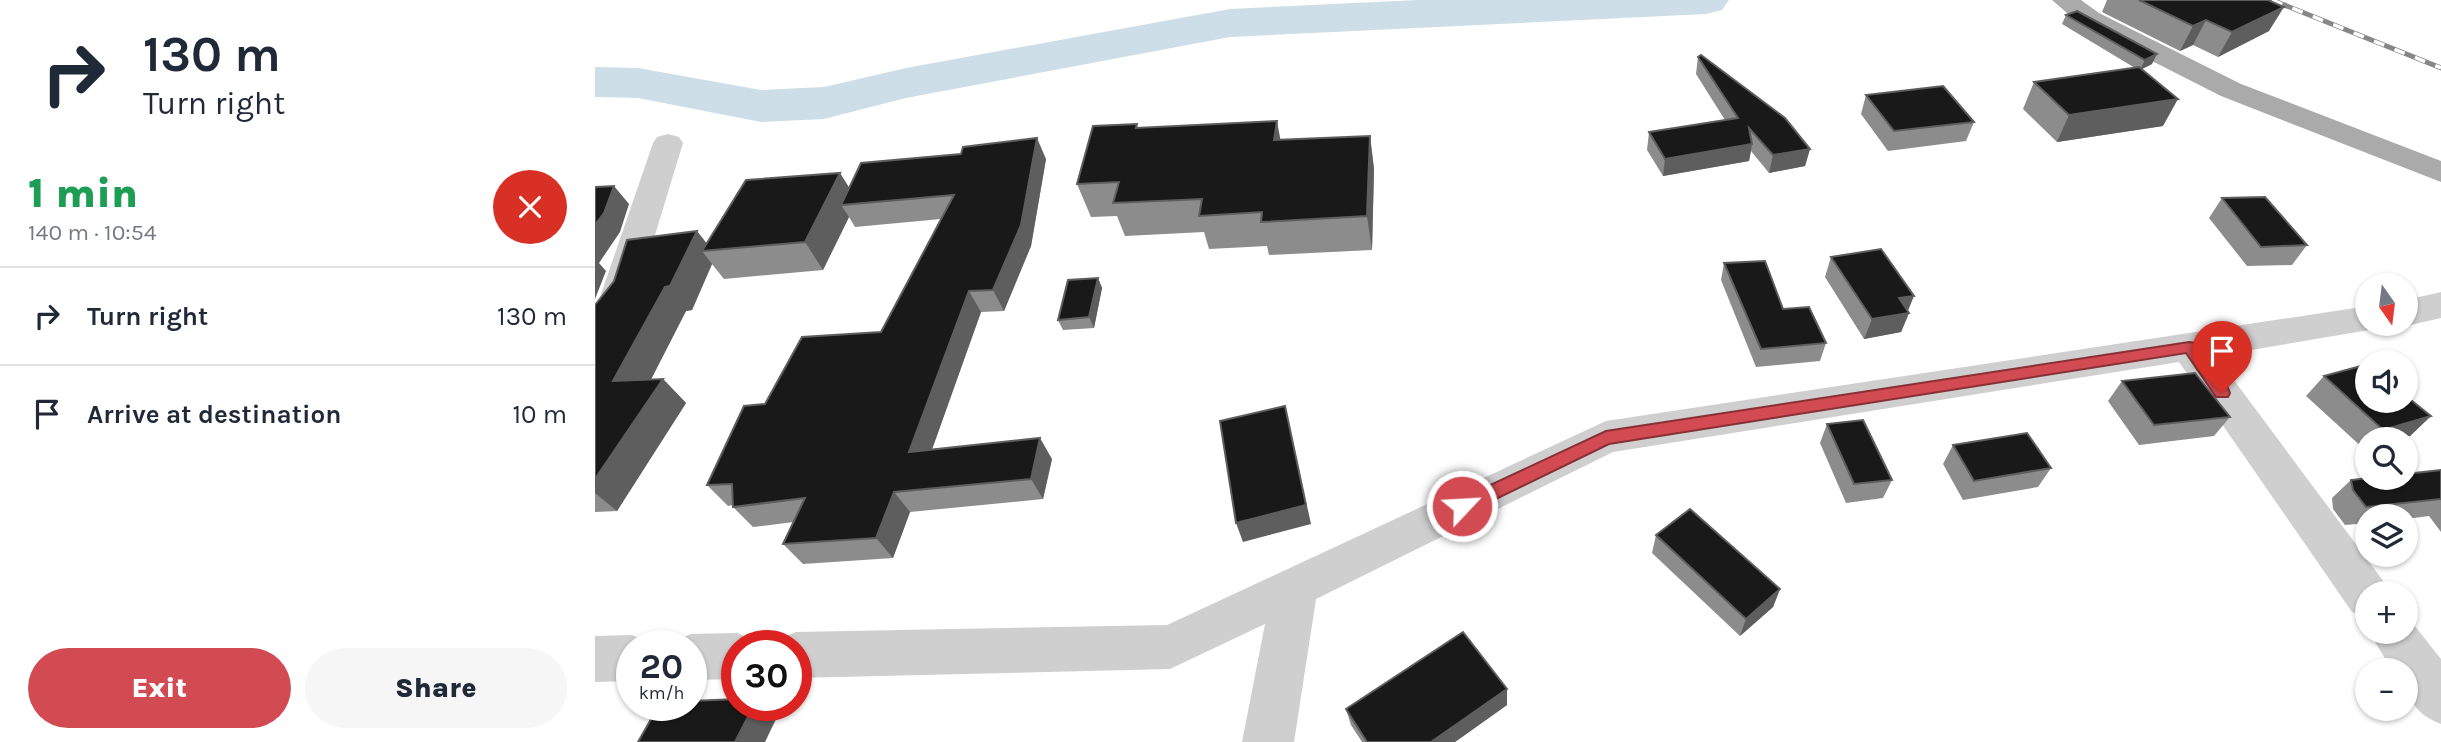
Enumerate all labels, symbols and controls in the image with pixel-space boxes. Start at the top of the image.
text: 130 m [143,26,281,83]
icon: right [28,28,119,119]
text: Turn right [143,85,285,122]
text: 1 min [28,168,138,218]
button: close [493,170,567,244]
text: 140 m · 10:54 [28,219,157,246]
north arrow [2355,273,2419,336]
map controls [2355,273,2418,721]
icon: right [28,297,66,335]
text: Turn right [87,301,208,332]
text: 130 m [497,301,567,332]
pin [2192,321,2252,393]
icon: arrive [2203,332,2241,370]
button: sound [2355,350,2418,413]
icon: arrive [28,395,66,433]
text: Arrive at destination [87,399,341,430]
text: 10 m [512,399,567,430]
button: search [2355,427,2418,490]
position arrow [1425,469,1499,543]
button: layers [2355,504,2418,567]
button: + [2355,581,2418,644]
speed limit sign: 30 [721,630,812,721]
text: 20 [640,646,683,687]
button: Exit [28,648,291,728]
button: Share [305,648,567,728]
button: − [2355,658,2418,721]
text: km/h [639,682,684,704]

